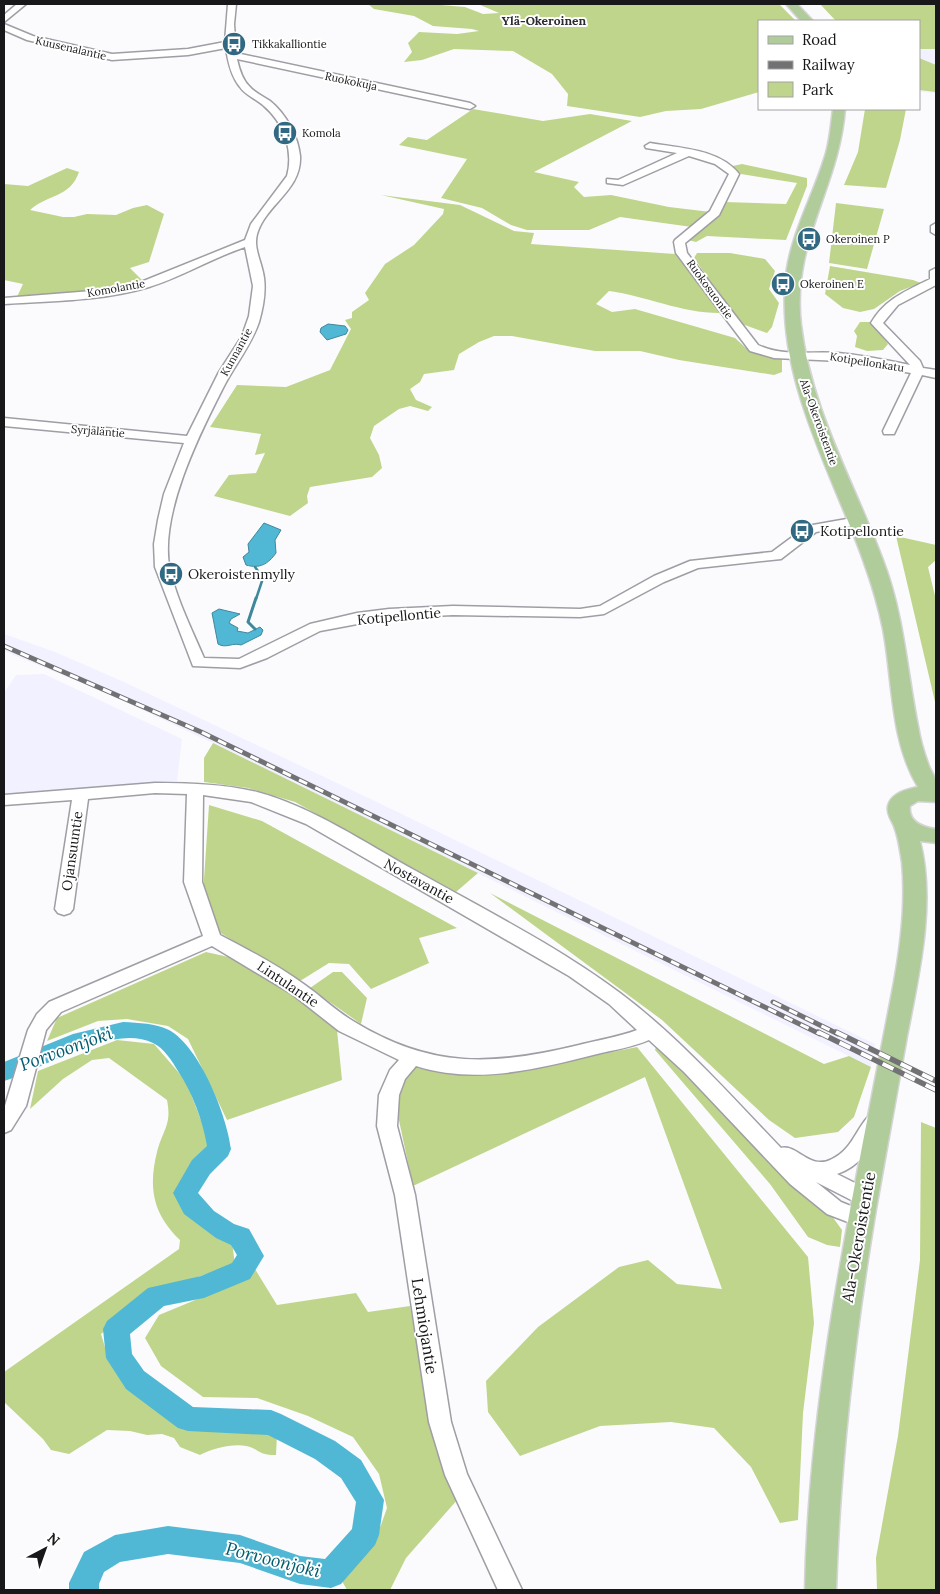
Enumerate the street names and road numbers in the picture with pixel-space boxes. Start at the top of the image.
street label: Kuusenalantie [34,33,108,63]
street label: Ruokokuja [324,69,379,93]
street label: Ruokosuontie [684,257,736,322]
street label: Komolantie [86,276,146,300]
street label: Kunnantie [217,325,255,379]
street label: Kotipellonkatu [829,349,906,375]
street label: Ala-Okeroistentie [797,376,841,467]
street label: Syrjäläntie [71,422,125,440]
street label: Kotipellontie [356,603,442,629]
street label: Ojansuuntie [57,810,87,892]
street label: Nostavantie [381,854,457,908]
street label: Lintulantie [254,957,323,1011]
street label: Ala-Okeroistentie [837,1170,879,1305]
street label: Lehmiojantie [408,1277,443,1376]

